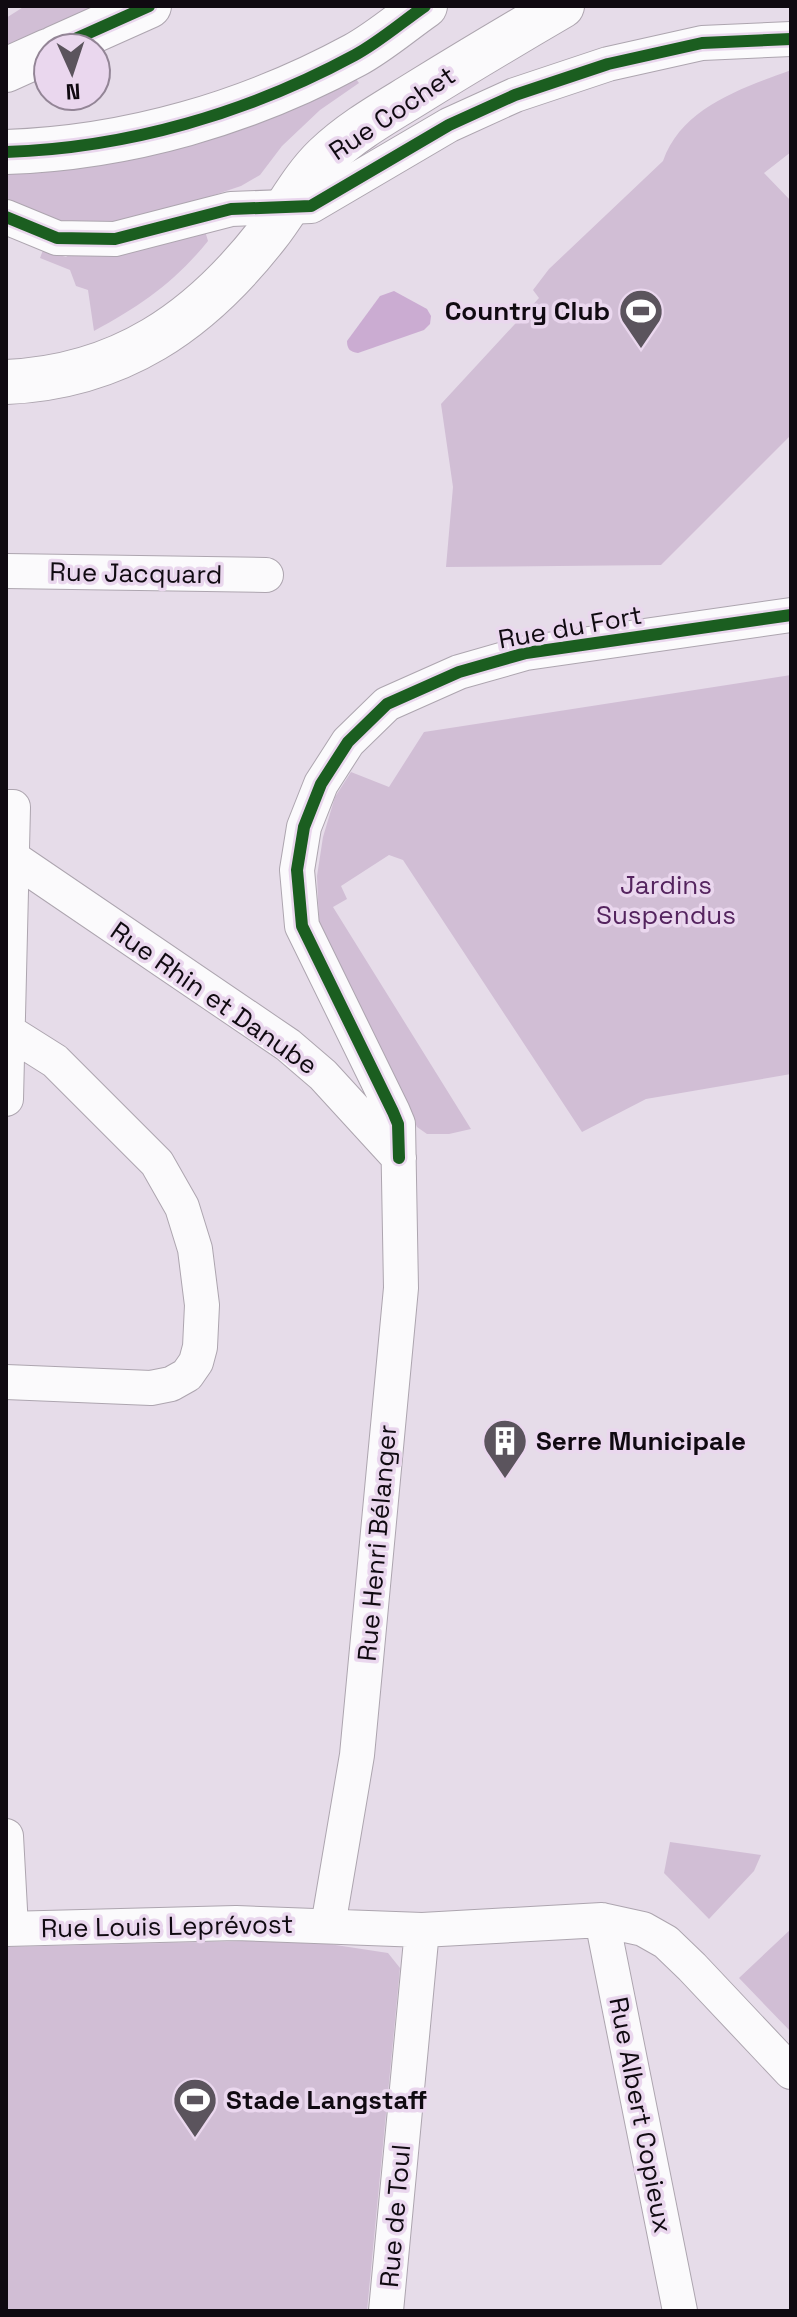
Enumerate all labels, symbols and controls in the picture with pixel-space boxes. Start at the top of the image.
north arrow [32,32,112,112]
street label: Rue Cochet [322,58,462,168]
text: N [65,78,81,106]
sports icon: Country Club [617,287,665,350]
place label: Country Club [445,294,610,328]
street label: Rue Jacquard [49,554,223,592]
street label: Rue du Fort [495,598,645,656]
park label: Jardins Suspendus [596,868,736,932]
street label: Rue Rhin et Danube [104,914,324,1082]
building icon: Serre Municipale [481,1417,529,1480]
street label: Rue Henri Bélanger [350,1423,404,1663]
place label: Serre Municipale [536,1424,746,1458]
street label: Rue Louis Leprévost [40,1907,294,1945]
street label: Rue Albert Copieux [601,1994,681,2236]
sports icon: Stade Langstaff [171,2076,219,2139]
place label: Stade Langstaff [226,2083,428,2117]
street label: Rue de Toul [372,2143,418,2289]

